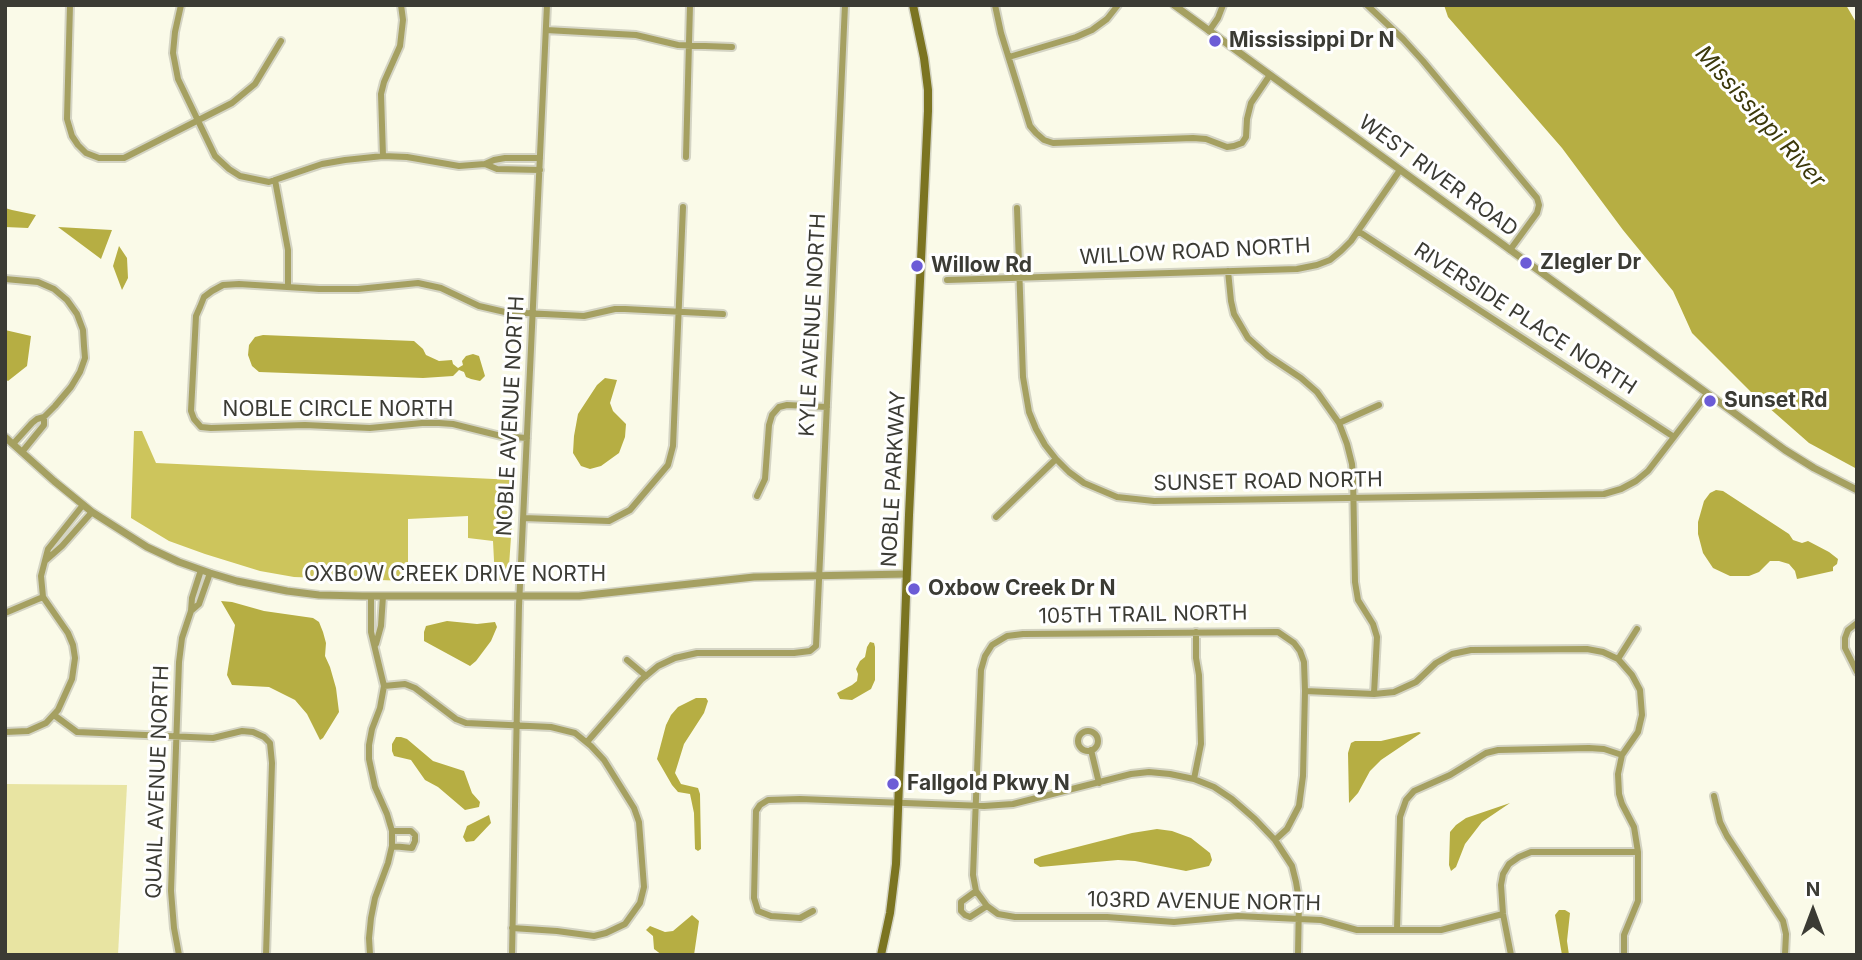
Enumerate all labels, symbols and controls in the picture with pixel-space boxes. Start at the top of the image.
place label: Mississippi Dr N [1229,28,1395,54]
marker: Mississippi Dr N [1207,33,1223,49]
water label: Mississippi River [1689,40,1831,194]
street label: WEST RIVER ROAD [1354,110,1522,242]
street label: KYLE AVENUE NORTH [795,213,831,437]
street label: WILLOW ROAD NORTH [1079,233,1311,271]
street label: RIVERSIDE PLACE NORTH [1409,238,1641,400]
place label: ZIegler Dr [1540,250,1641,276]
place label: Willow Rd [931,253,1032,279]
marker: ZIegler Dr [1518,255,1534,271]
marker: Willow Rd [909,258,925,274]
street label: NOBLE AVENUE NORTH [492,295,530,537]
place label: Sunset Rd [1724,388,1828,414]
street label: NOBLE PARKWAY [877,390,911,568]
marker: Sunset Rd [1702,393,1718,409]
street label: NOBLE CIRCLE NORTH [223,397,453,423]
street label: SUNSET ROAD NORTH [1153,467,1383,497]
street label: OXBOW CREEK DRIVE NORTH [304,562,606,588]
place label: Oxbow Creek Dr N [928,576,1115,602]
marker: Oxbow Creek Dr N [906,581,922,597]
street label: 105TH TRAIL NORTH [1038,601,1248,629]
street label: QUAIL AVENUE NORTH [141,665,175,899]
place label: Fallgold Pkwy N [907,771,1070,797]
marker: Fallgold Pkwy N [885,776,901,792]
north arrow [1778,876,1848,946]
text: N [1806,878,1820,901]
street label: 103RD AVENUE NORTH [1087,887,1321,917]

